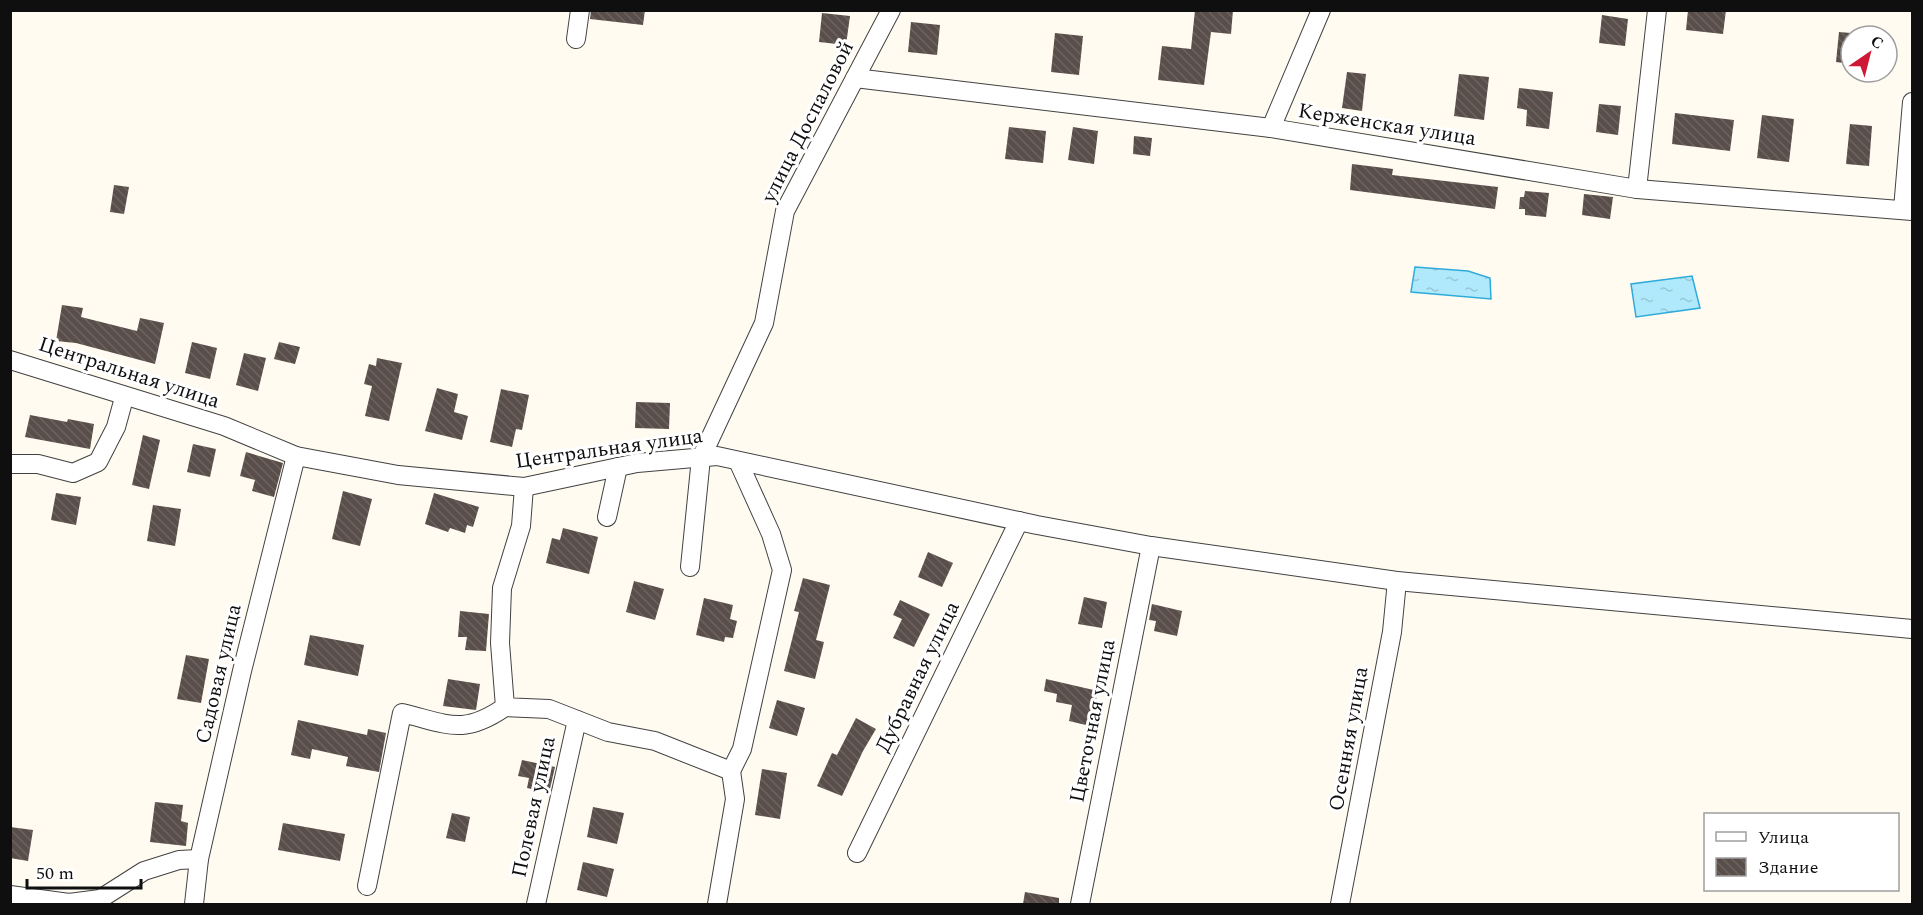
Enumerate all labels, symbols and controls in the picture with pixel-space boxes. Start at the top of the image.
north arrow [1839,24,1899,84]
text: С [1865,29,1889,56]
street label: улица Доспаловой [753,35,863,210]
street label: Керженская улица [1296,95,1479,155]
street label: Центральная улица [34,329,225,418]
street label: Центральная улица [513,420,706,478]
street label: Дубравная улица [867,595,969,758]
street label: Садовая улица [187,600,251,747]
street label: Цветочная улица [1061,636,1125,806]
street label: Осенняя улица [1321,663,1378,814]
street label: Полевая улица [503,733,565,881]
legend [1704,813,1899,891]
text: Улица [1758,824,1809,851]
scale bar [27,852,141,890]
text: Здание [1758,854,1818,881]
text: 50 m [36,860,74,887]

